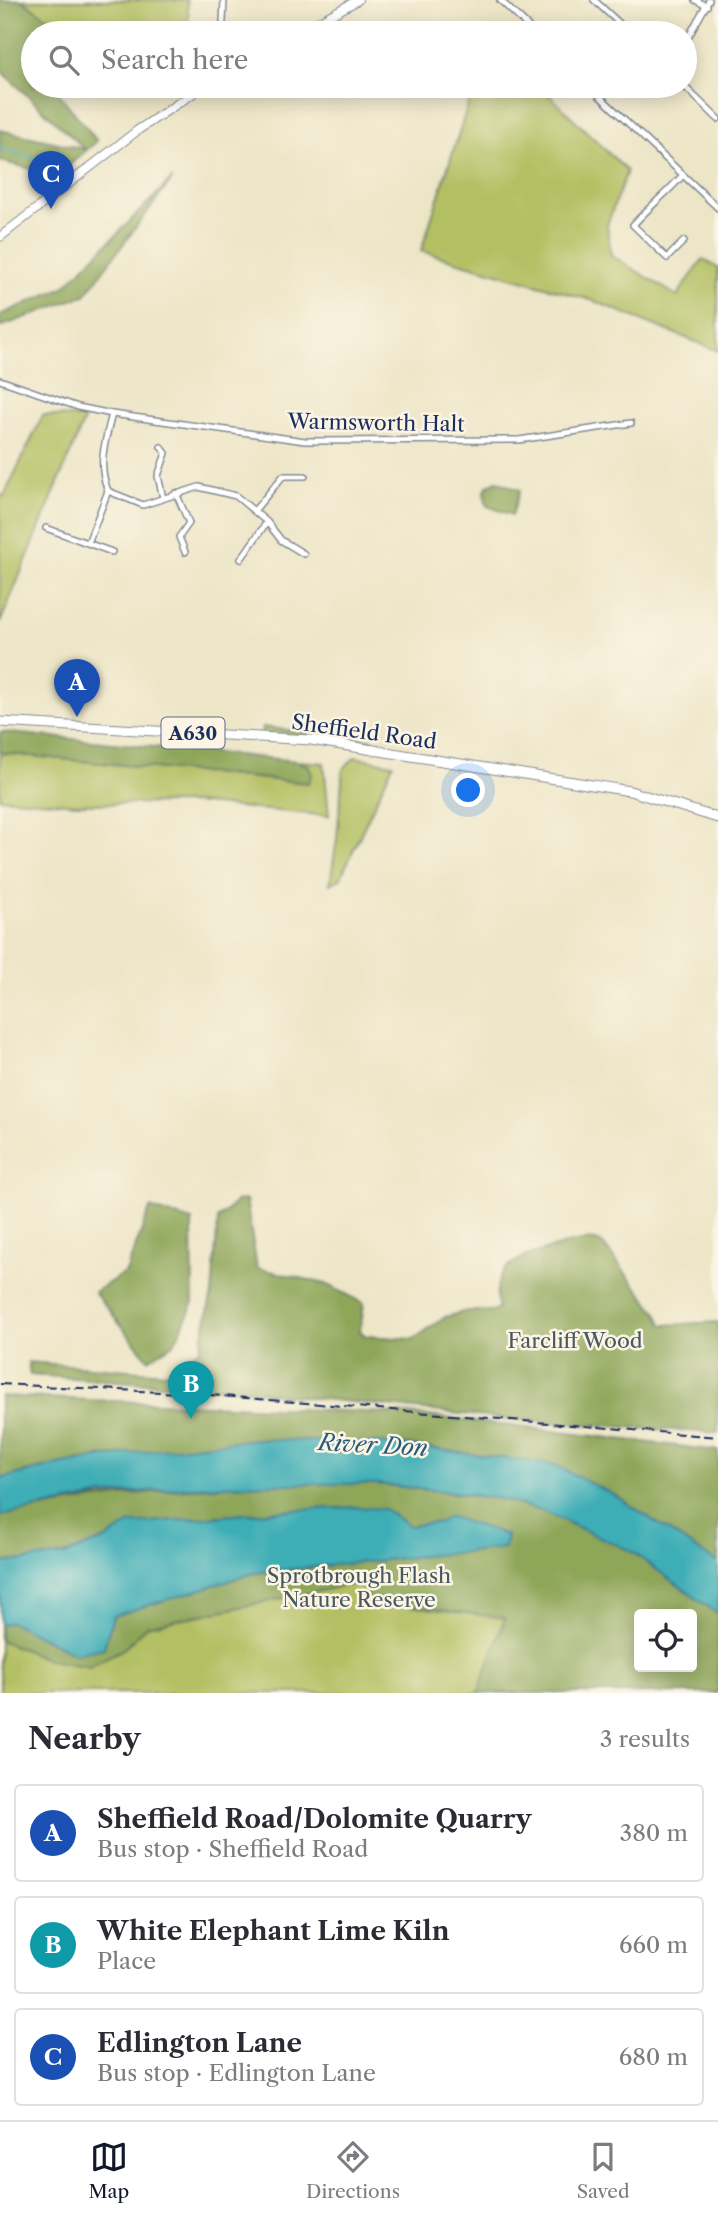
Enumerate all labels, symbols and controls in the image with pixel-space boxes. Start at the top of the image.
search box [21,21,697,98]
icon: search [45,41,83,79]
text: Search here [101,44,248,76]
pin: C [28,151,74,209]
street label: Warmsworth Halt [286,408,465,437]
pin: A [54,659,100,717]
street label: Sheffield Road [290,709,438,754]
road number: A630 [162,718,224,748]
your location [451,773,485,807]
park label: Farcliff Wood [507,1328,643,1353]
pin: B [168,1361,214,1419]
water label: River Don [316,1428,428,1462]
park label: Sprotbrough Flash Nature Reserve [267,1563,451,1612]
map controls [634,1609,697,1672]
button: locate [634,1609,697,1672]
text: Nearby [28,1720,141,1757]
text: 3 results [600,1725,690,1753]
text: Sheffield Road/Dolomite Quarry [97,1803,532,1835]
text: A [44,1819,62,1847]
text: 380 m [620,1819,688,1847]
text: Bus stop · Sheffield Road [97,1835,368,1863]
text: White Elephant Lime Kiln [97,1915,450,1947]
text: B [44,1931,62,1959]
text: 660 m [619,1931,688,1959]
text: Place [97,1947,156,1975]
text: Edlington Lane [97,2027,302,2059]
text: C [44,2043,62,2071]
text: 680 m [619,2043,688,2071]
text: Bus stop · Edlington Lane [97,2059,376,2087]
tab: Map [88,2138,129,2203]
tab: Directions [306,2138,400,2203]
tab: Saved [577,2138,630,2203]

